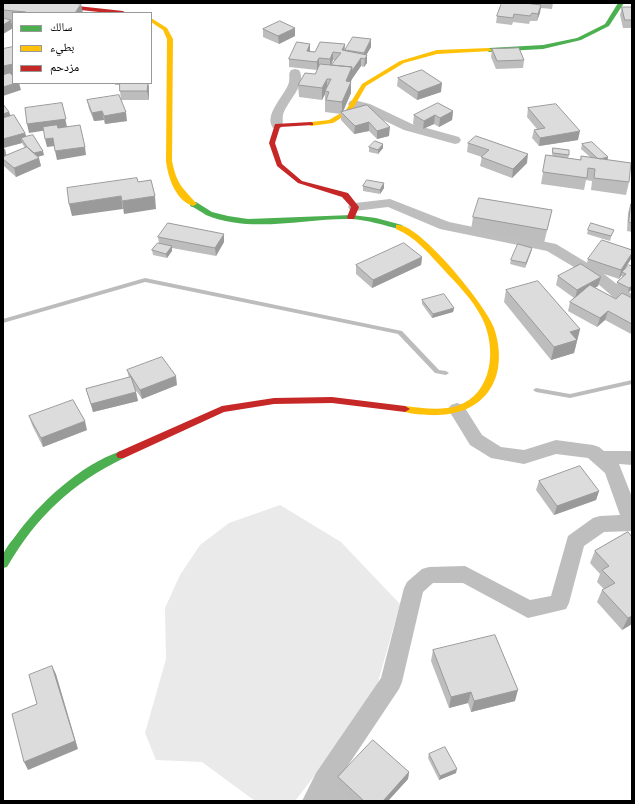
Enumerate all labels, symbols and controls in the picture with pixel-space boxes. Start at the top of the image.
legend [12,12,152,84]
text: سالك [50,19,72,34]
text: بطيء [50,39,74,54]
text: مزدحم [50,59,79,74]

